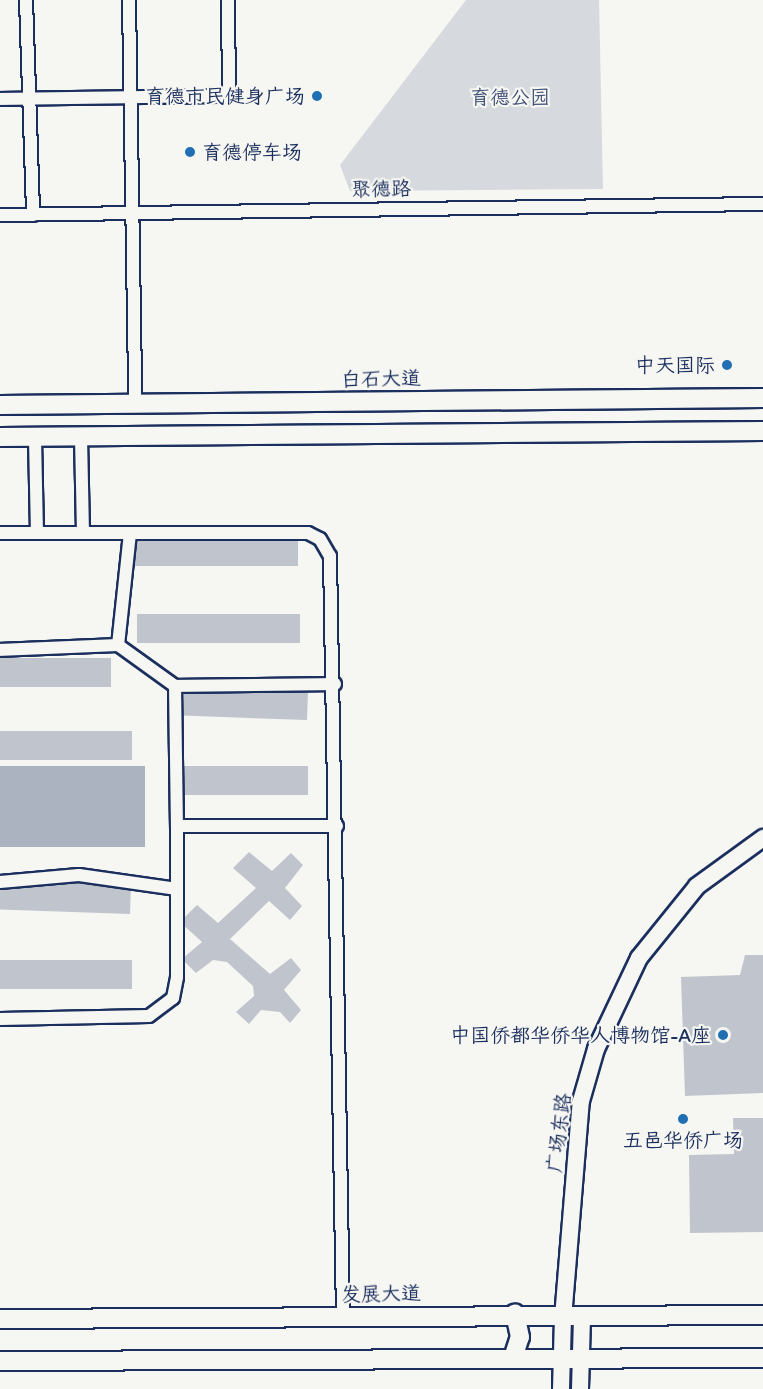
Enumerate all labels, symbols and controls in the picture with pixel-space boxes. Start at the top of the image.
place label: 育德市民健身广场 [145,84,305,108]
park label: 育德公园 [470,85,550,109]
marker: 育德市民健身广场 [310,89,324,103]
place label: 育德停车场 [202,140,302,164]
marker: 育德停车场 [183,145,197,159]
street label: 聚德路 [351,176,411,202]
place label: 中天国际 [635,353,715,377]
marker: 中天国际 [720,358,734,372]
street label: 白石大道 [341,366,421,392]
place label: 中国侨都华侨华人博物馆-A座 [450,1023,711,1047]
marker: 中国侨都华侨华人博物馆-A座 [716,1028,730,1042]
street label: 广场东路 [542,1092,576,1174]
marker: 五邑华侨广场 [676,1112,690,1126]
place label: 五邑华侨广场 [623,1128,743,1152]
street label: 发展大道 [341,1281,421,1307]

